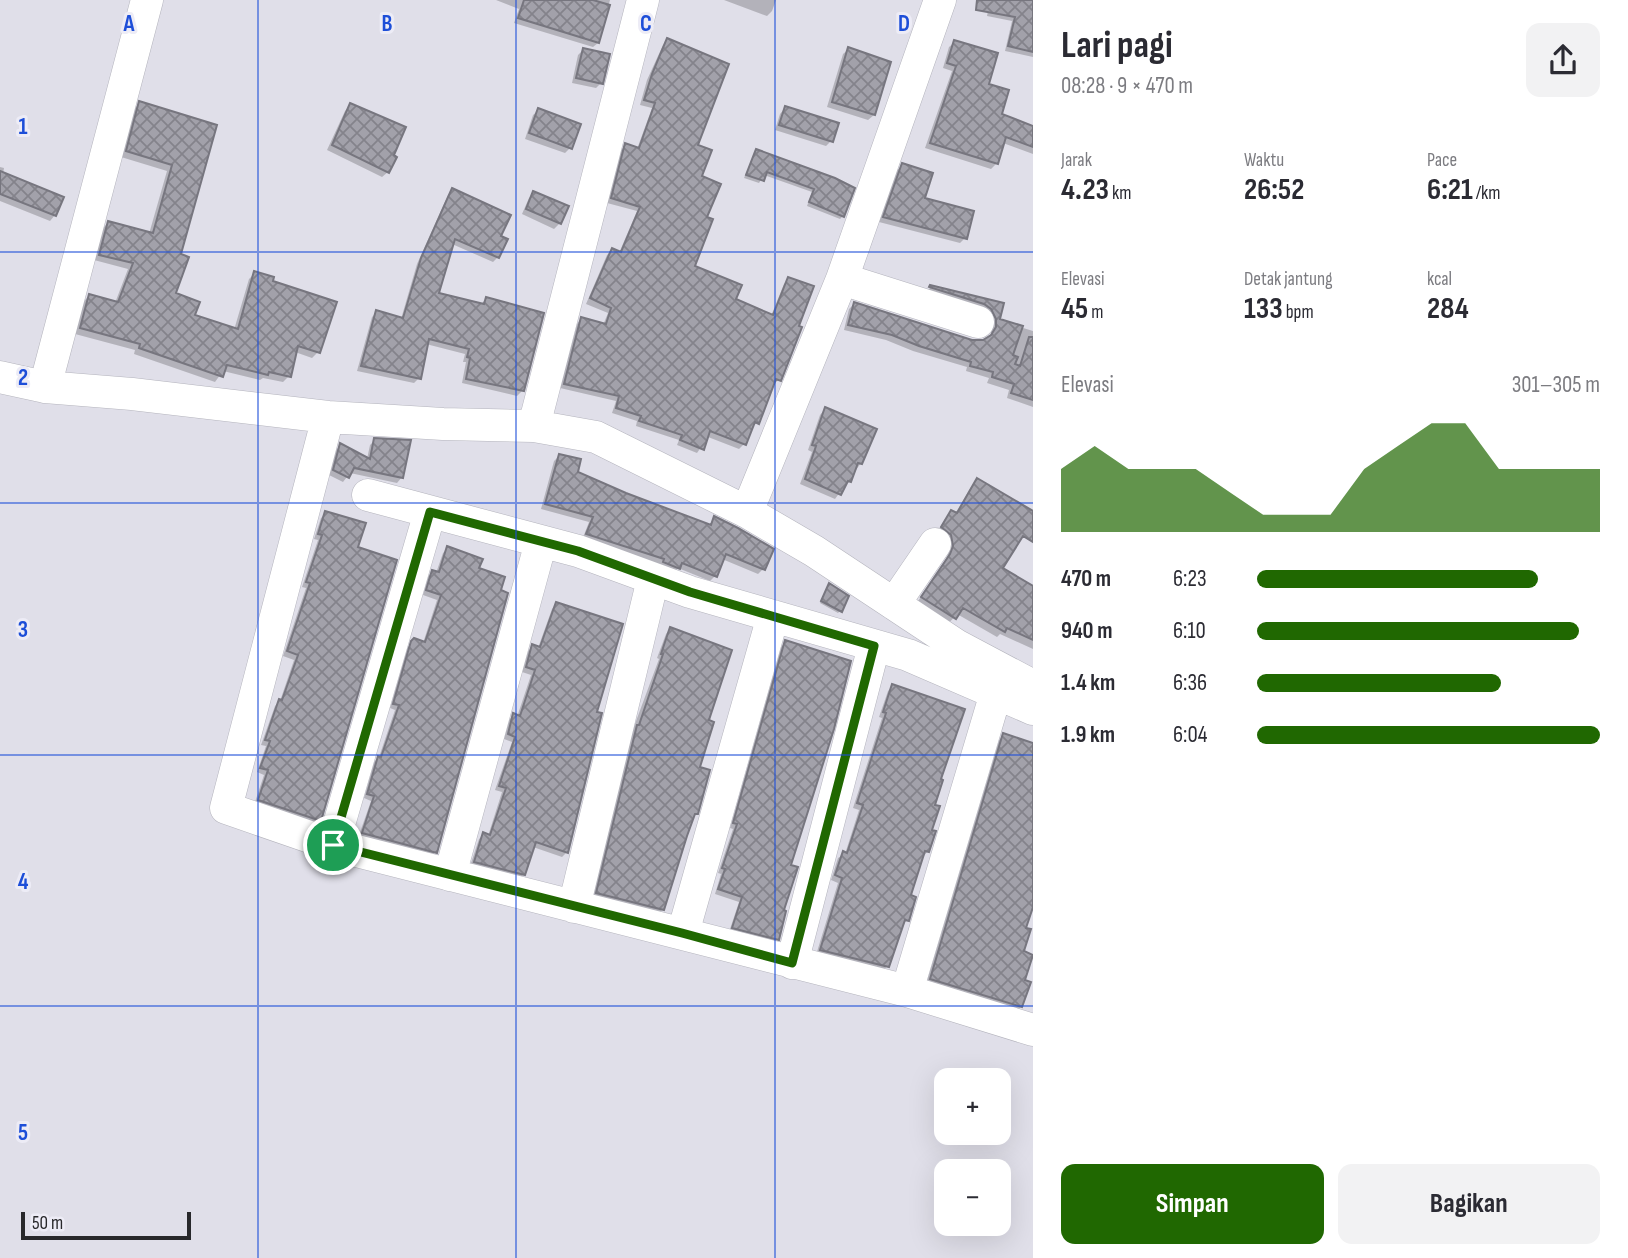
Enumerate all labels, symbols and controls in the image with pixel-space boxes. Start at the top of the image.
text: A [123,10,136,38]
text: B [382,10,393,38]
text: C [640,10,652,38]
text: D [898,10,910,38]
text: Lari pagi [1061,23,1173,68]
button: share [1526,23,1600,97]
text: 08:28 · 9 × 470 m [1061,72,1193,100]
text: 1 [18,113,28,141]
text: Jarak [1061,149,1092,172]
text: Waktu [1244,149,1284,172]
text: Pace [1427,149,1457,172]
text: 4.23 [1061,172,1109,208]
text: 26:52 [1244,172,1304,208]
text: 6:21 [1427,172,1473,208]
text: km [1109,182,1132,205]
text: /km [1473,182,1501,205]
text: Elevasi [1061,268,1105,291]
text: Detak jantung [1244,268,1333,291]
text: kcal [1427,268,1452,291]
text: 45 [1061,291,1088,327]
text: 133 [1244,291,1283,327]
text: 284 [1427,291,1469,327]
text: m [1088,301,1103,324]
text: bpm [1283,301,1314,324]
text: 2 [18,364,28,392]
text: Elevasi [1061,371,1114,399]
text: 301–305 m [1512,371,1600,399]
text: 470 m [1061,565,1111,593]
text: 6:23 [1173,565,1207,593]
text: 3 [18,616,28,644]
text: 940 m [1061,617,1112,645]
text: 6:10 [1173,617,1206,645]
text: 1.4 km [1061,669,1115,697]
text: 6:36 [1173,669,1207,697]
text: 1.9 km [1061,721,1115,749]
text: 6:04 [1173,721,1207,749]
pin [303,815,363,875]
icon: arrive [314,826,352,864]
text: 4 [18,868,29,896]
map controls [934,1068,1011,1236]
button: + [934,1068,1011,1145]
text: 5 [18,1119,28,1147]
button: − [934,1159,1011,1236]
button: Simpan [1061,1164,1324,1244]
button: Bagikan [1338,1164,1600,1244]
scale bar [21,1209,191,1241]
text: 50 m [32,1212,63,1235]

